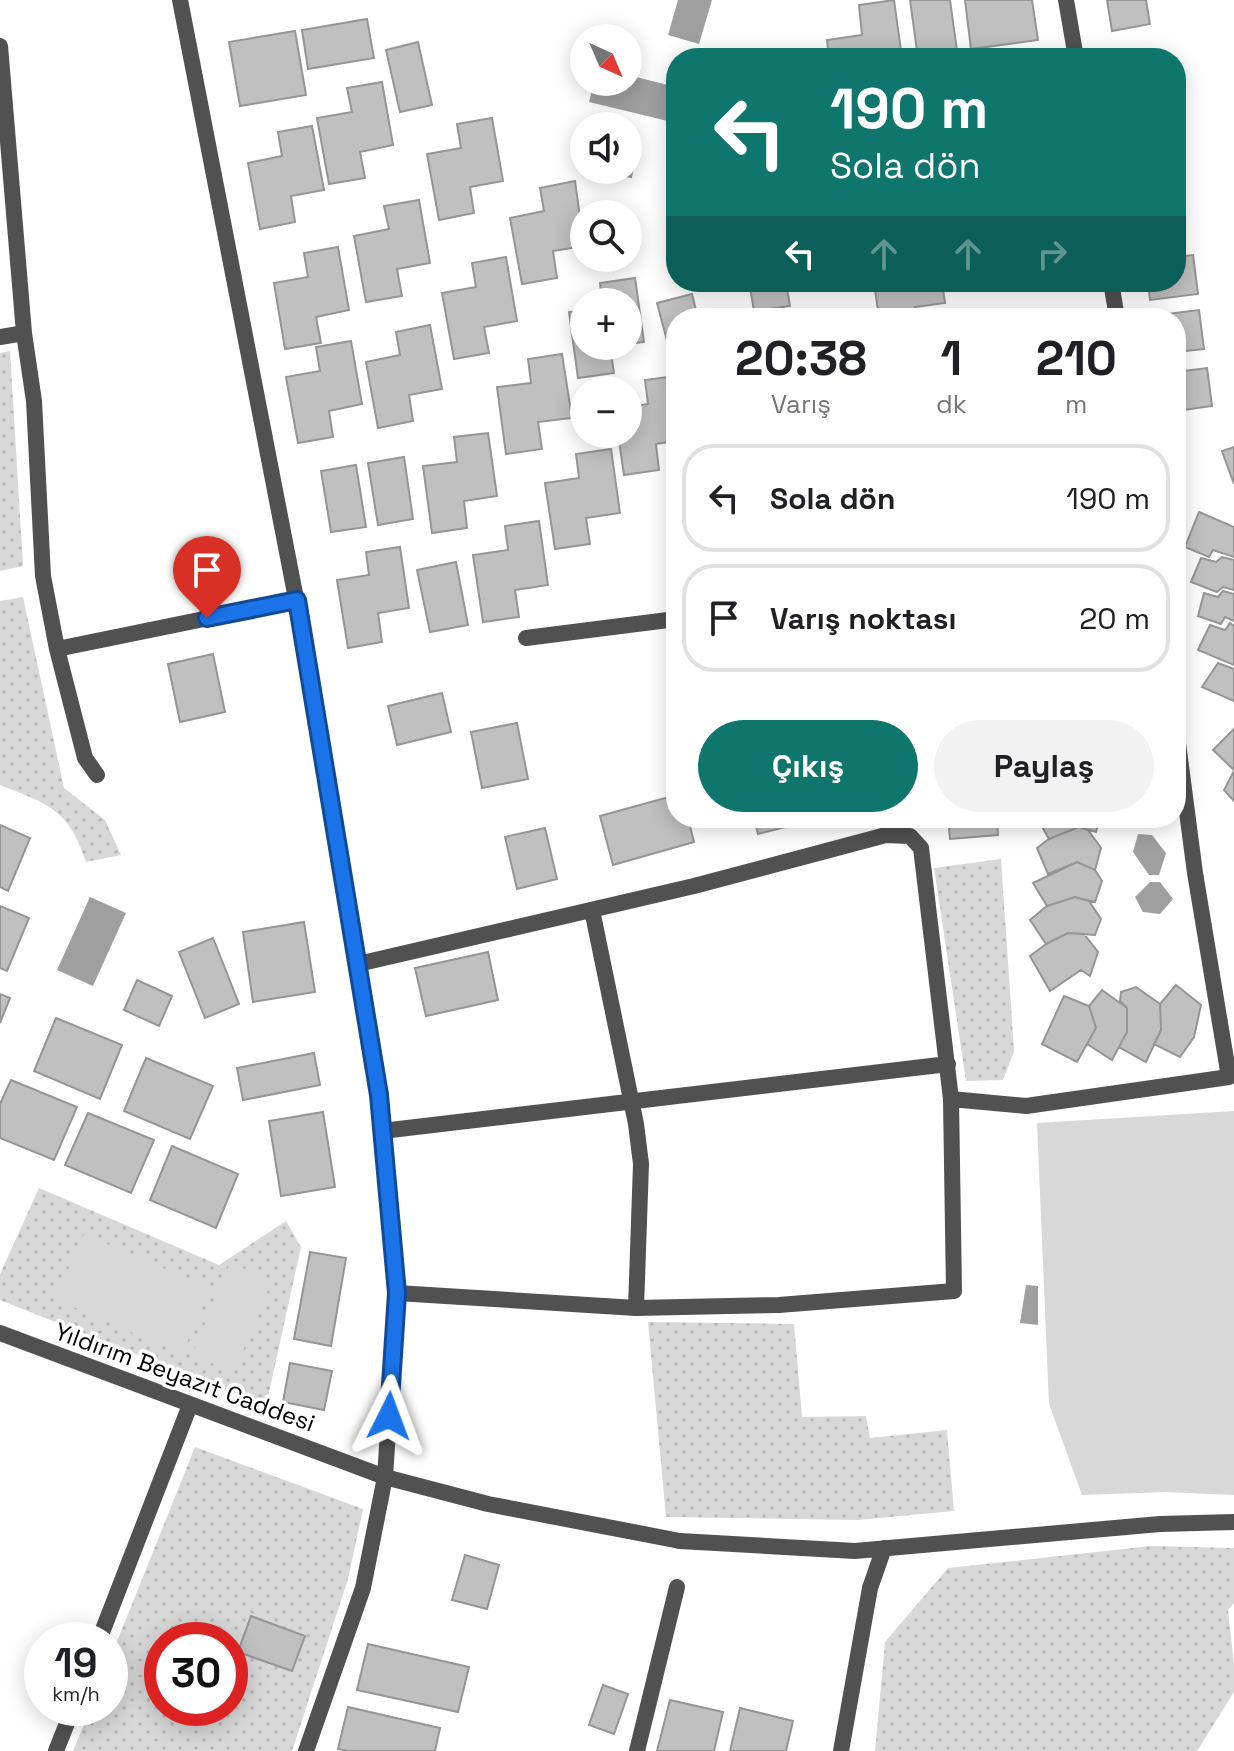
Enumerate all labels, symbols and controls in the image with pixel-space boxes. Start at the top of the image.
north arrow [570,24,642,96]
map controls [570,24,642,448]
text: 190 m [830,73,988,144]
icon: left [698,80,802,184]
button: sound [570,112,642,184]
text: Sola dön [830,143,981,189]
button: search [570,200,642,272]
icon: left [778,232,822,276]
icon: ahead [862,232,906,276]
icon: ahead [946,232,990,276]
icon: right [1030,232,1074,276]
button: + [570,288,642,360]
text: 20:38 [735,328,867,389]
text: 1 [940,328,962,389]
text: 210 [1036,328,1117,389]
button: − [570,376,642,448]
text: Varış [771,387,831,421]
text: dk [936,387,967,421]
text: m [1065,387,1087,421]
icon: left [702,476,746,520]
text: Sola dön [770,479,895,518]
text: 190 m [1066,479,1150,518]
pin [173,536,241,618]
icon: arrive [185,548,229,592]
icon: arrive [702,596,746,640]
text: Varış noktası [770,599,957,638]
text: 20 m [1079,599,1150,638]
button: Çıkış [698,720,918,812]
button: Paylaş [934,720,1154,812]
street label: Yıldırım Beyazıt Caddesi [51,1315,319,1439]
position arrow [347,1374,431,1458]
speed limit sign: 30 [144,1622,248,1726]
text: 19 [55,1638,97,1689]
text: km/h [52,1681,100,1707]

